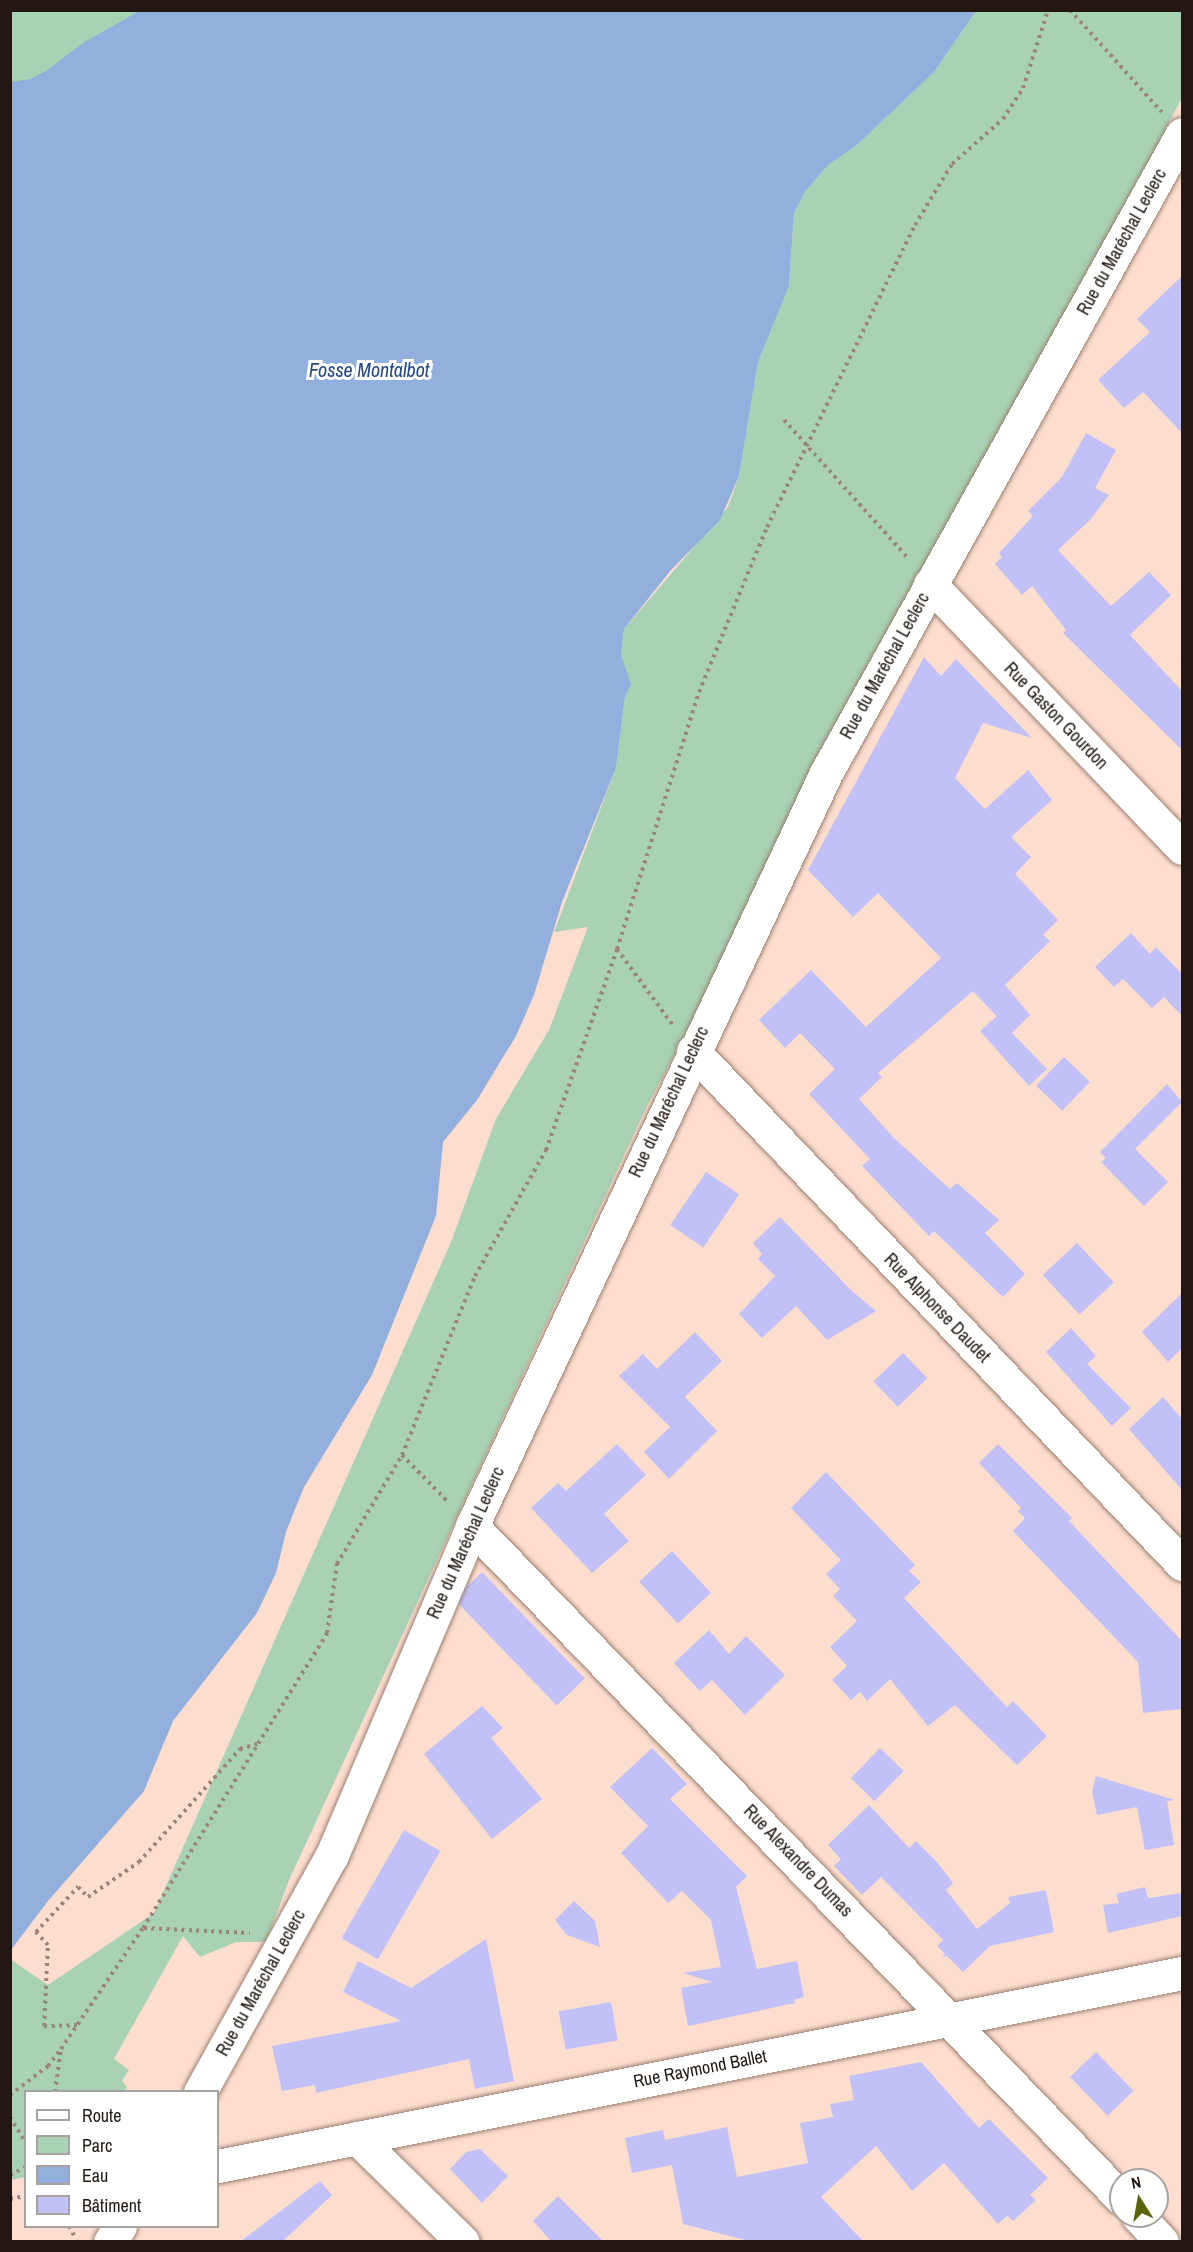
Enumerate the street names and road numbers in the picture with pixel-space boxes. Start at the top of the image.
street label: Rue du Maréchal Leclerc [1073,165,1171,319]
street label: Rue du Maréchal Leclerc [836,589,934,743]
street label: Rue Gaston Gourdon [999,658,1113,774]
street label: Rue du Maréchal Leclerc [625,1023,713,1181]
street label: Rue Alphonse Daudet [879,1249,995,1367]
street label: Rue du Maréchal Leclerc [423,1464,509,1622]
street label: Rue Alexandre Dumas [739,1800,857,1922]
street label: Rue du Maréchal Leclerc [212,1906,310,2060]
street label: Rue Raymond Ballet [632,2045,768,2093]

